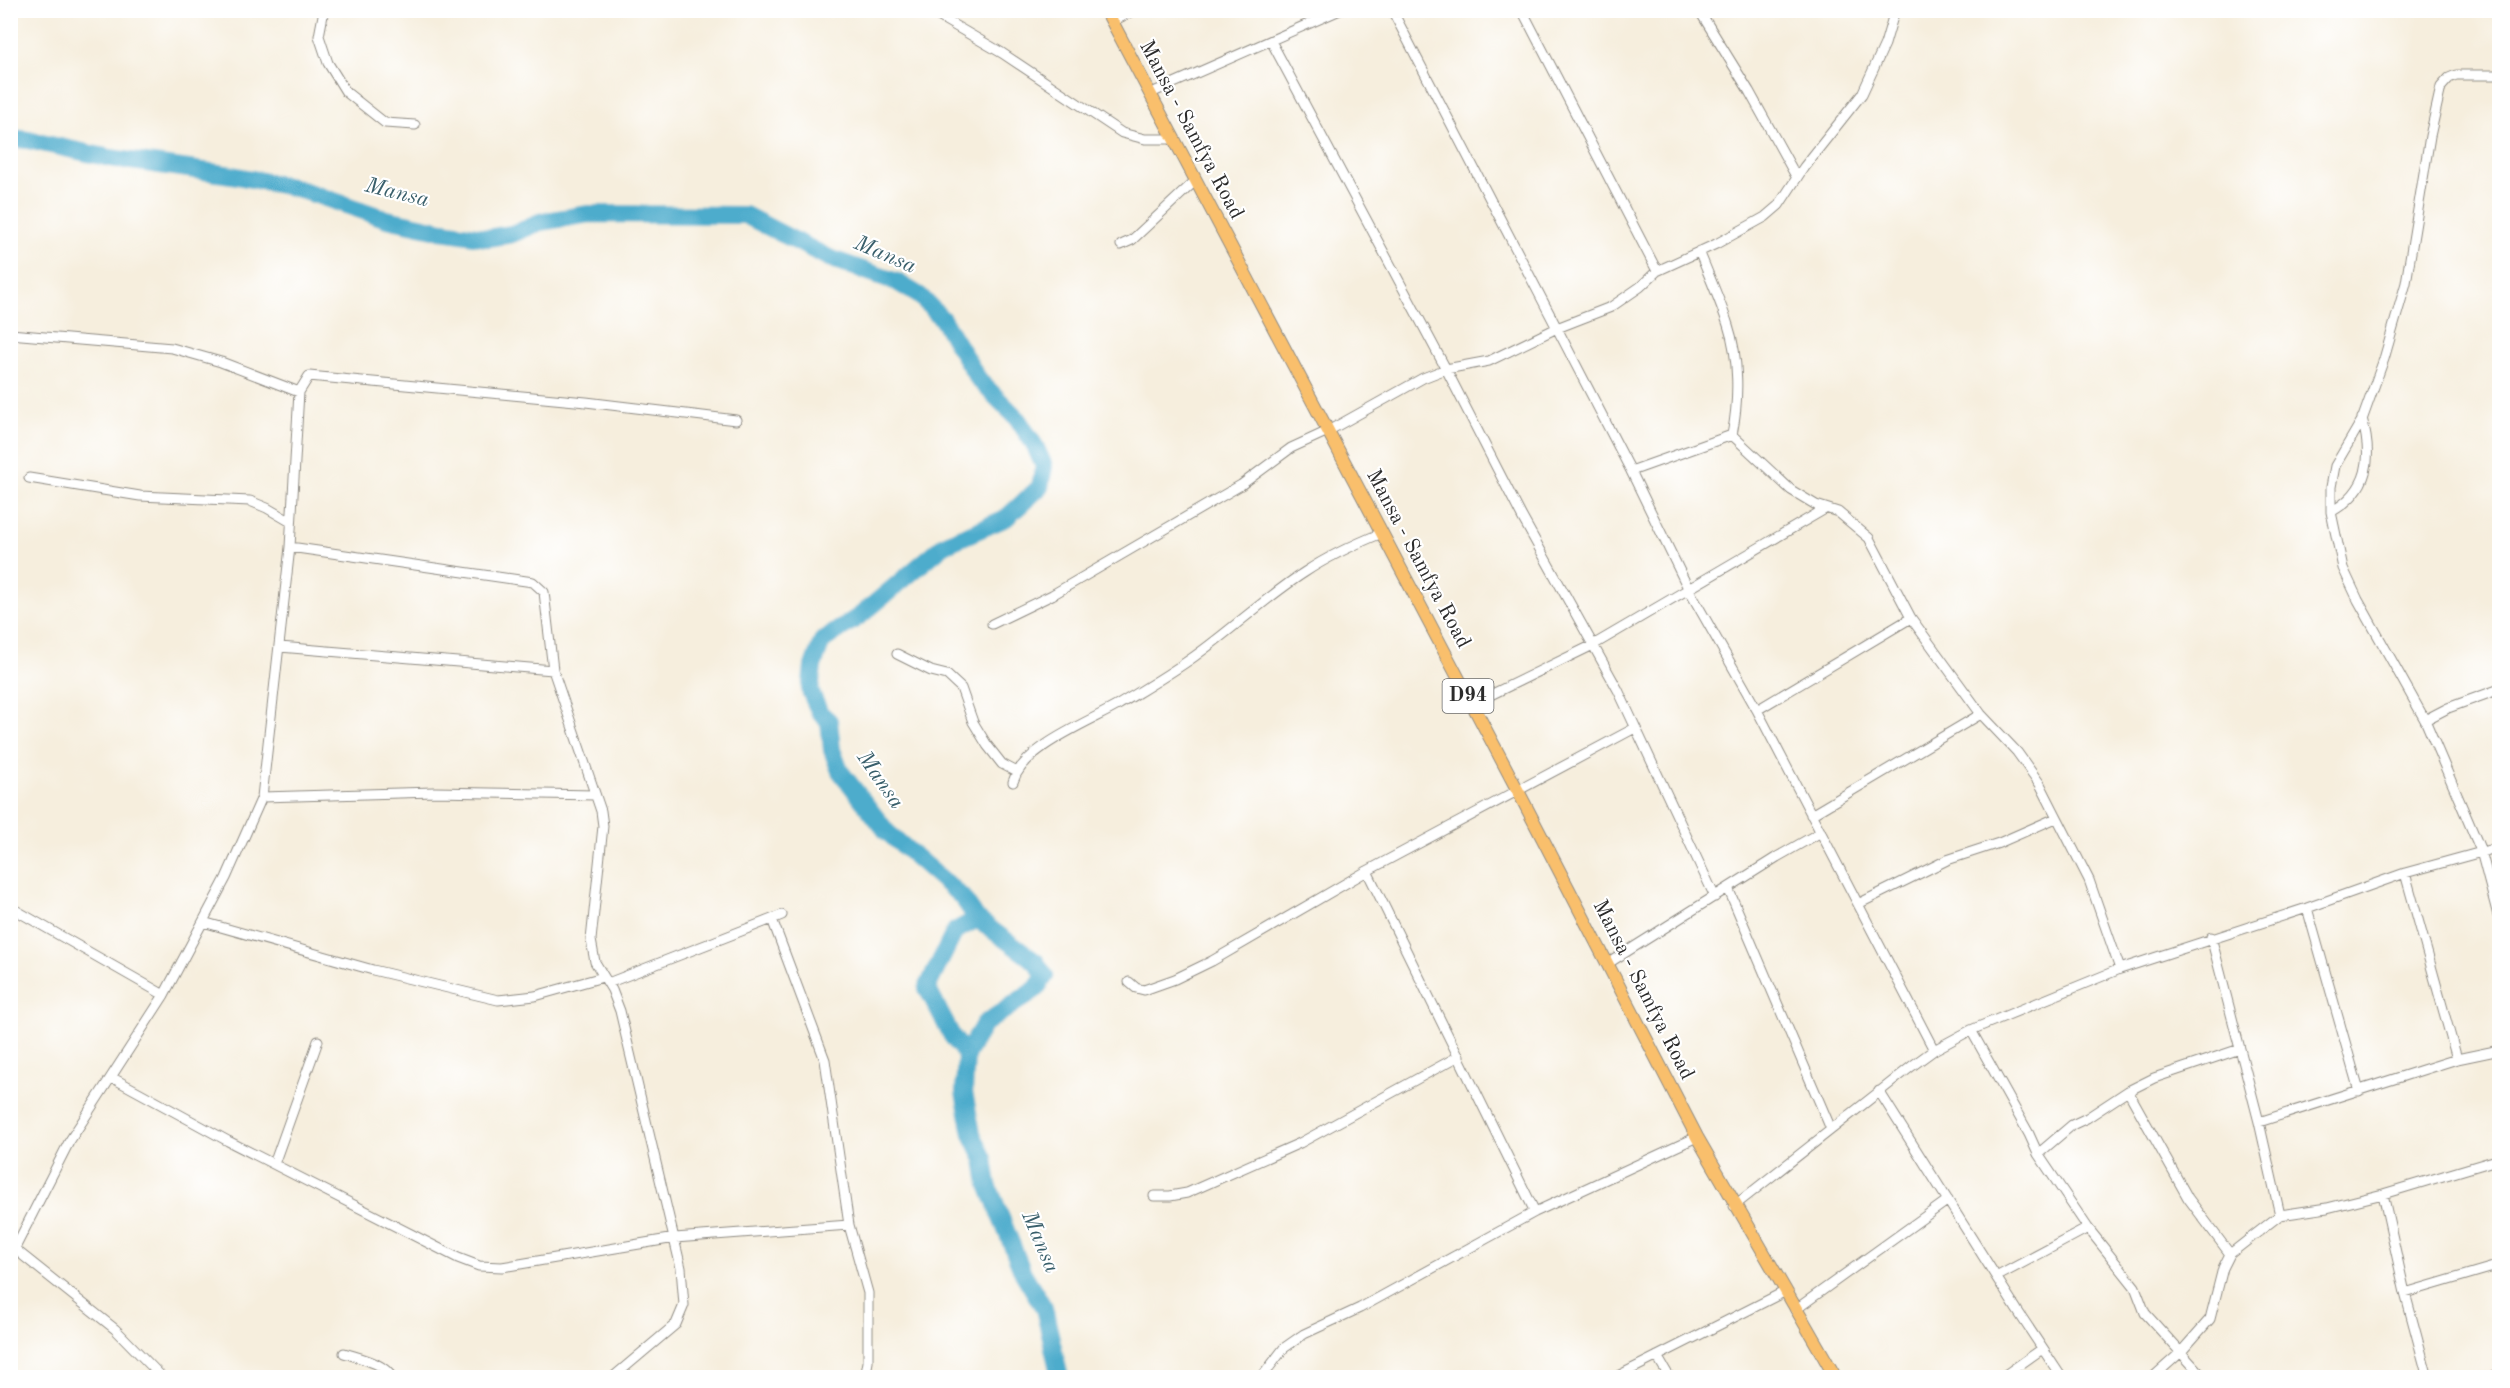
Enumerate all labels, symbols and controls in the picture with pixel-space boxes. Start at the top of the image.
street label: Mansa - Samfya Road [1135,37,1247,223]
water label: Mansa [362,174,431,212]
water label: Mansa [850,232,919,278]
street label: Mansa - Samfya Road [1362,466,1474,652]
road number: D94 [1442,679,1494,713]
water label: Mansa [852,746,908,813]
street label: Mansa - Samfya Road [1589,897,1698,1083]
water label: Mansa [1017,1207,1063,1276]

